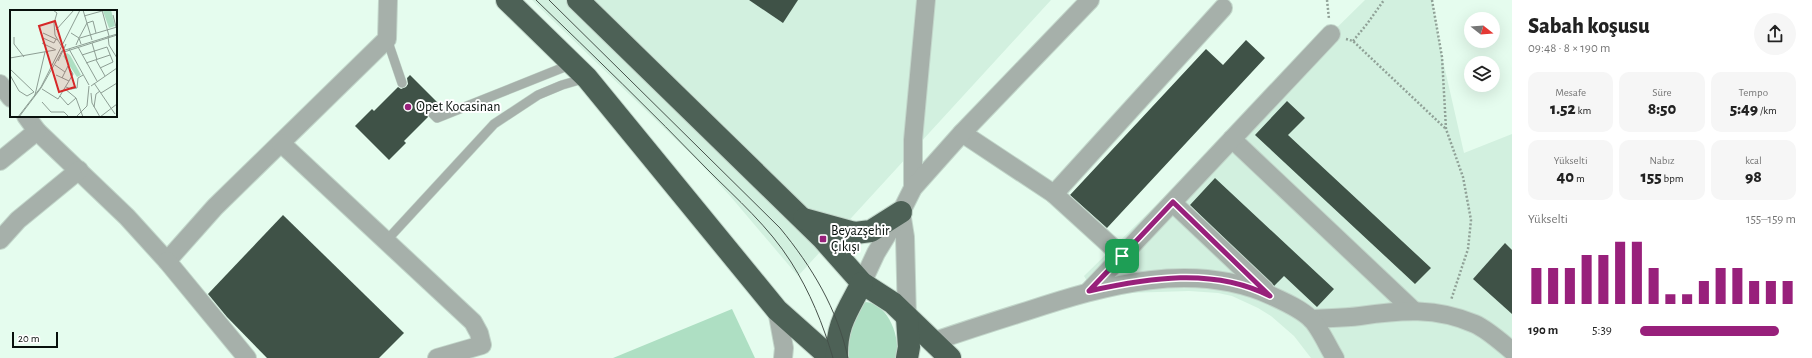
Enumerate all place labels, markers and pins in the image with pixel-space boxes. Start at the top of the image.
place label: Opet Kocasinan [416,100,501,114]
marker: Opet Kocasinan [403,102,413,112]
place label: Beyazşehir Çıkışı [831,224,890,254]
marker: Beyazşehir Çıkışı [818,234,828,244]
pin [1105,239,1139,273]

